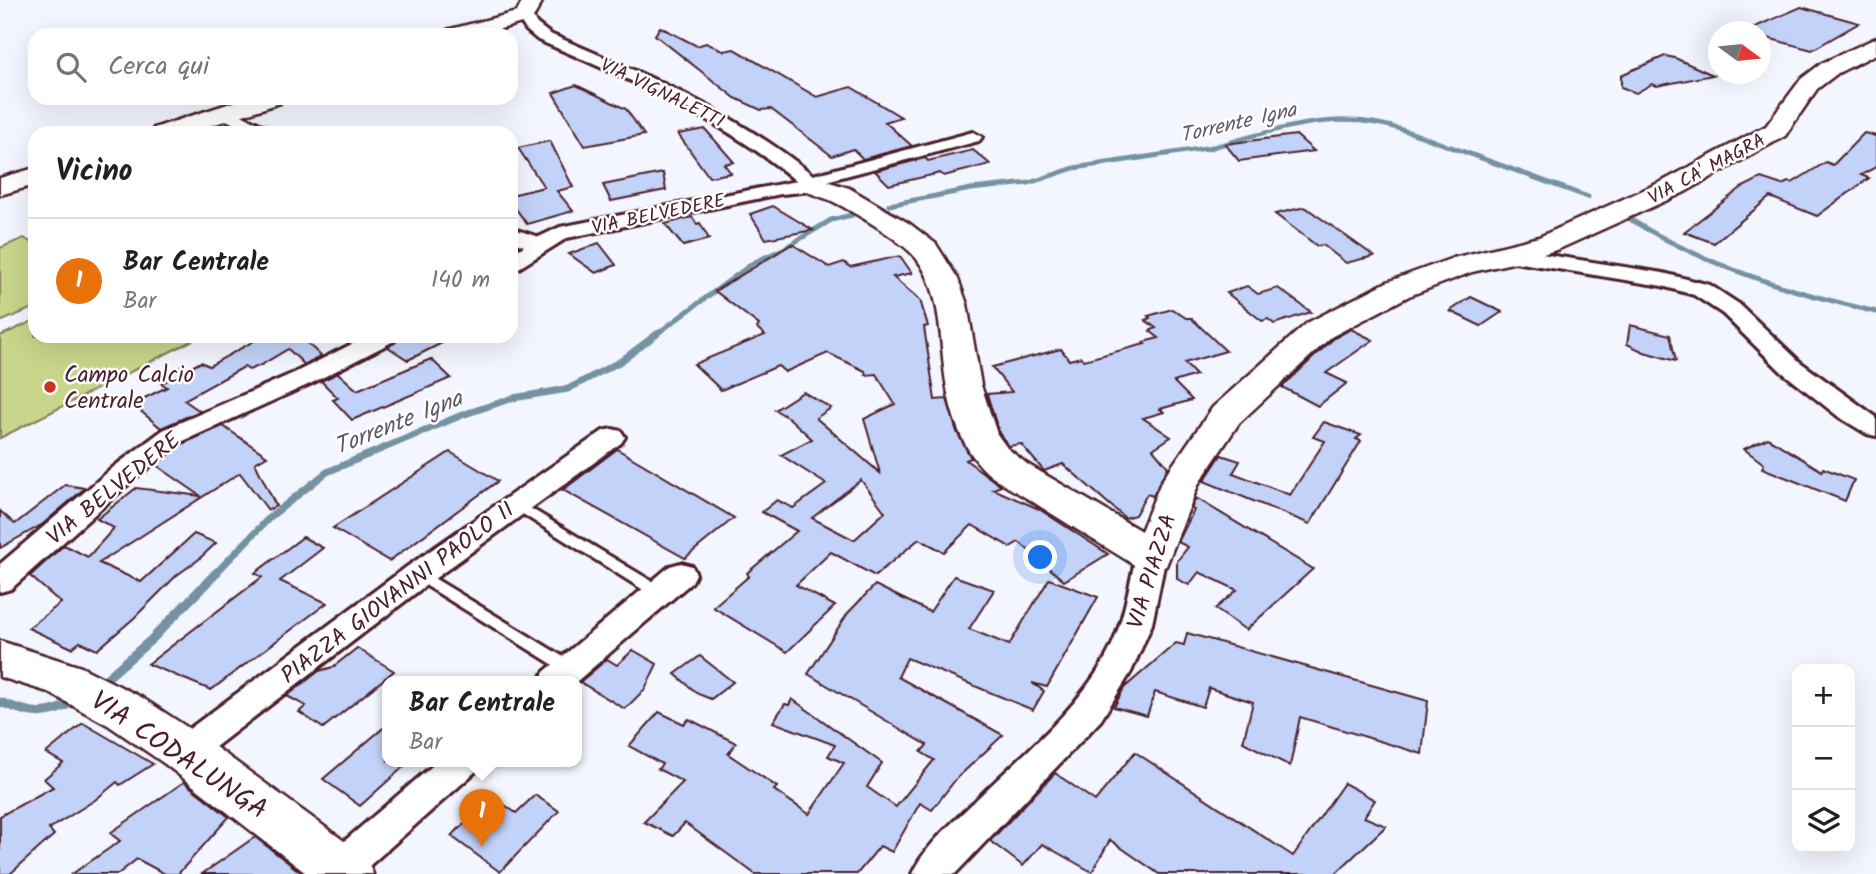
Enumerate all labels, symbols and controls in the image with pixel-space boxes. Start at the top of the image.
north arrow [1708,21,1771,84]
search box [28,28,518,105]
text: Cerca qui [108,46,209,88]
icon: search [52,48,90,86]
street label: VIA VIGNALETTI [595,51,729,137]
water label: Torrente Igna [1177,94,1301,153]
street label: VIA CA' MAGRA [1643,126,1771,213]
text: Vicino [56,148,133,196]
street label: VIA BELVEDERE [589,186,729,244]
text: Bar Centrale [123,242,269,284]
text: 1 [76,263,82,299]
text: 140 m [431,263,490,299]
text: Bar [123,284,156,320]
place label: Campo Calcio Centrale [64,358,194,420]
marker: Campo Calcio Centrale [42,379,58,395]
water label: Torrente Igna [328,379,470,467]
street label: VIA BELVEDERE [39,424,190,555]
street label: PIAZZA GIOVANNI PAOLO II [274,493,523,694]
street label: VIA PIAZZA [1118,510,1187,634]
your location [1023,540,1057,574]
map controls [1792,664,1855,853]
button: + [1792,664,1855,727]
popup [382,676,582,767]
street label: VIA CODALUNGA [81,680,277,832]
text: Bar Centrale [409,683,555,725]
text: Bar [409,725,442,761]
button: − [1792,727,1855,790]
pin: 1 [459,789,505,847]
button: layers [1792,790,1855,853]

